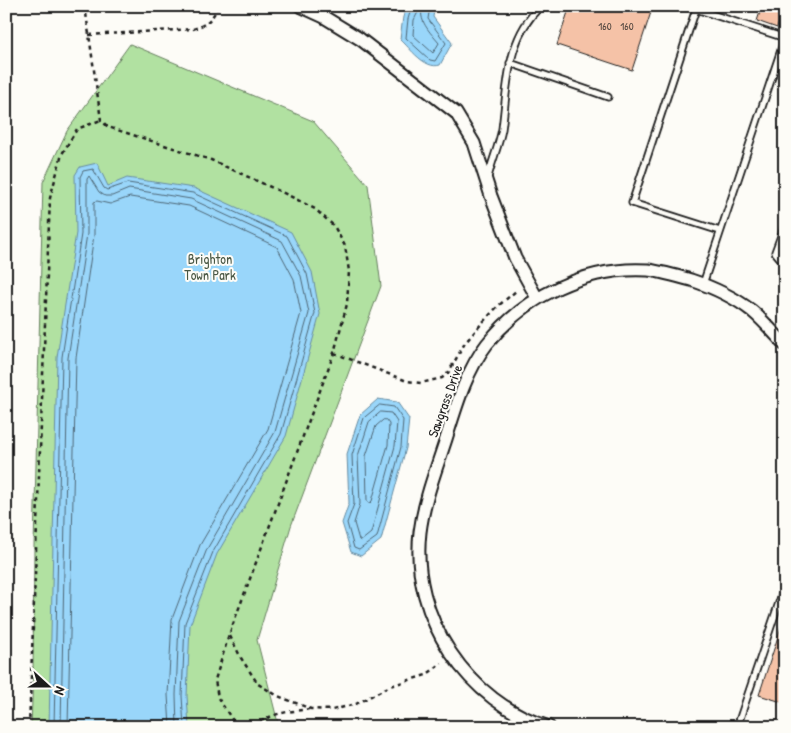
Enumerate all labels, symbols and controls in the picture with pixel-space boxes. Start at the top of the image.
house number: 160 [598,19,612,33]
house number: 160 [620,19,634,33]
park label: Brighton Town Park [184,249,236,284]
street label: Sawgrass Drive [423,362,468,440]
north arrow [22,660,72,710]
text: N [50,684,71,698]

